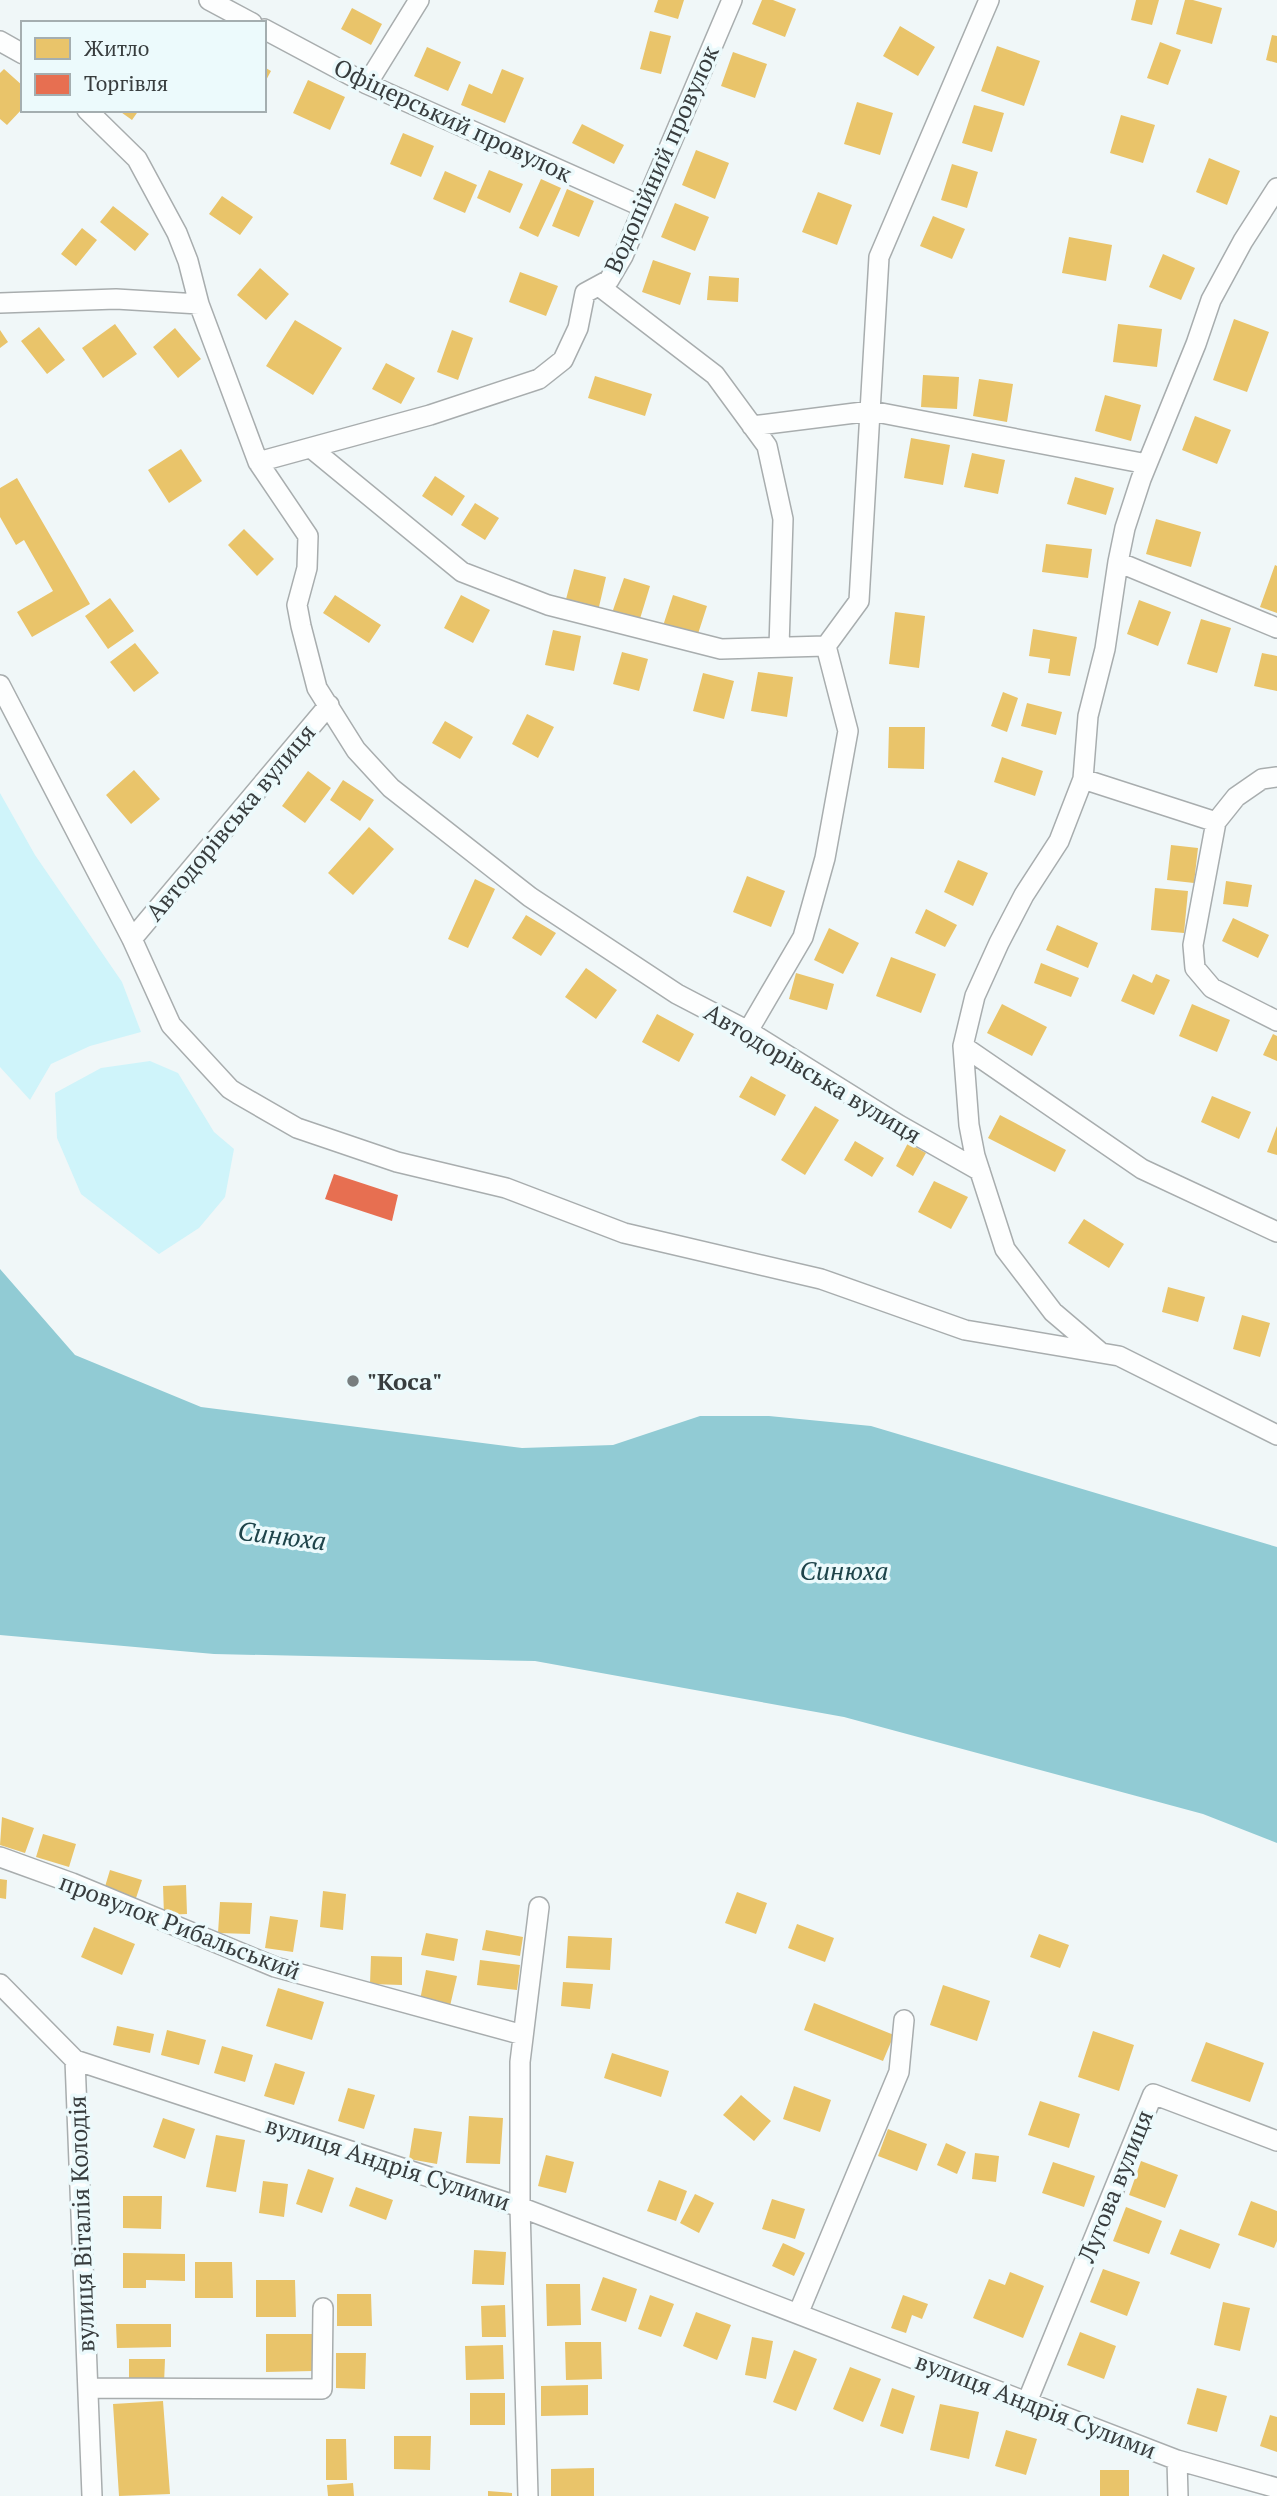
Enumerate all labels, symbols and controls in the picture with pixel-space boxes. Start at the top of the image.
legend [21,21,266,112]
text: Житло [84,34,149,62]
street label: Водопійний провулок [596,40,726,278]
street label: Офіцерський провулок [329,51,577,189]
text: Торгівля [84,69,168,97]
street label: Автодорівська вулиця [138,717,322,927]
street label: Автодорівська вулиця [699,995,927,1151]
place label: "Коса" [367,1365,442,1397]
marker: "Коса" [345,1373,361,1389]
water label: Синюха [236,1513,328,1557]
water label: Синюха [800,1553,888,1587]
street label: провулок Рибальський [55,1865,305,1987]
street label: вулиця Віталія Колодія [61,2095,101,2353]
street label: Лугова вулиця [1070,2105,1160,2268]
street label: вулиця Андрія Сулими [262,2108,514,2218]
street label: вулиця Андрія Сулими [911,2344,1161,2466]

